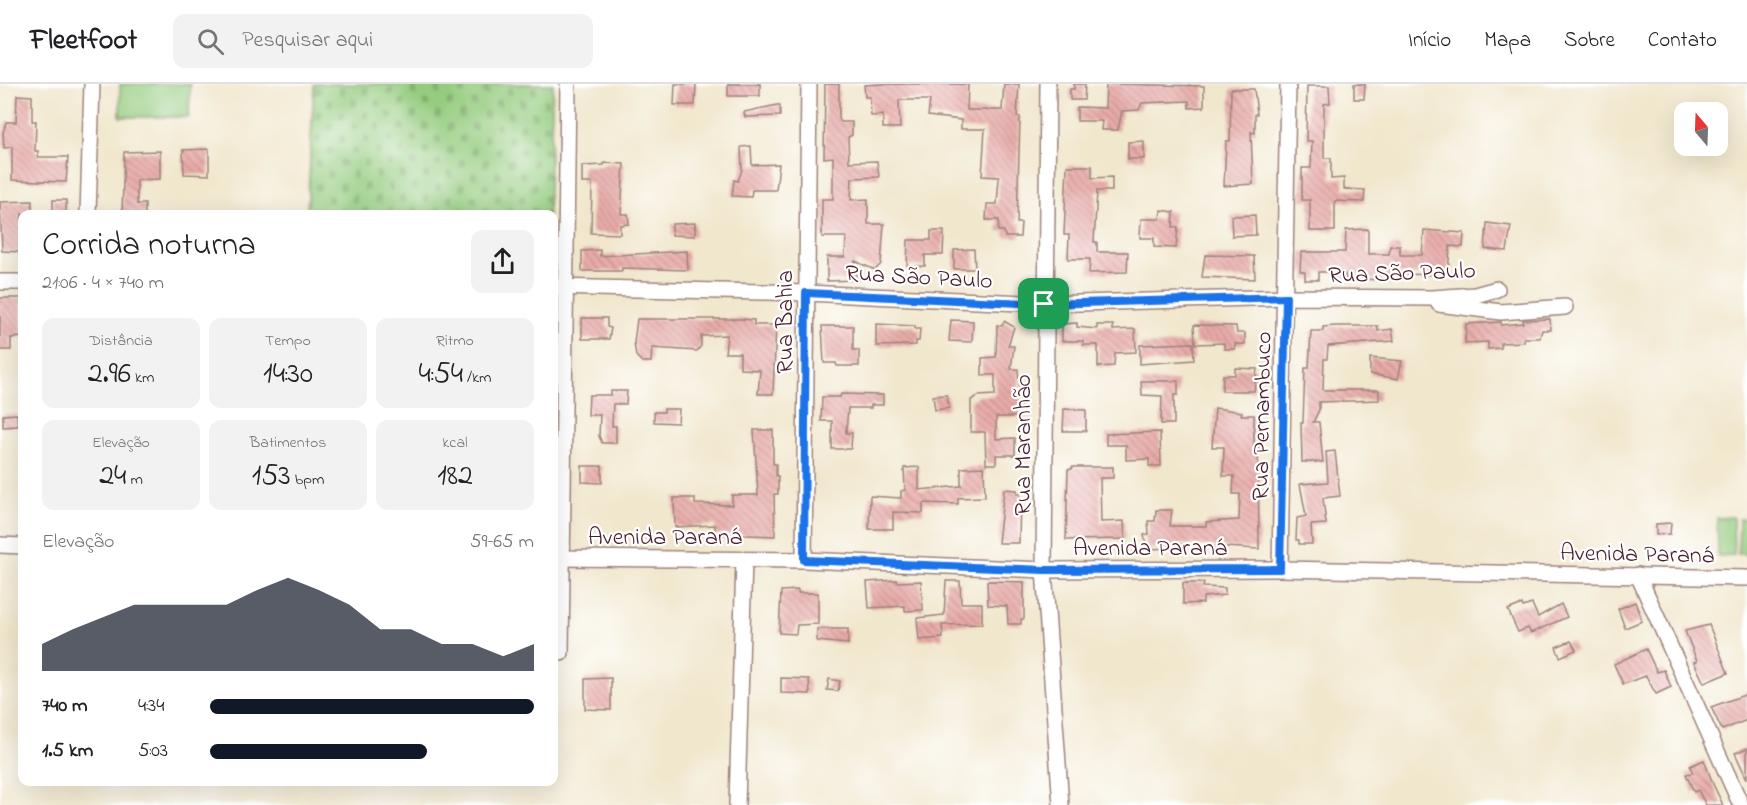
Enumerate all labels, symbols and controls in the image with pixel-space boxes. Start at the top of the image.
search box [173,14,593,68]
text: Fleetfoot [30,21,137,62]
icon: search [194,25,227,58]
text: Pesquisar aqui [242,25,373,57]
text: Início [1408,26,1451,56]
text: Mapa [1484,26,1531,56]
text: Sobre [1564,26,1615,56]
text: Contato [1648,26,1717,56]
north arrow [1674,102,1728,156]
map controls [1674,102,1728,156]
text: Corrida noturna [42,222,256,270]
button: share [471,230,534,293]
street label: Rua São Paulo [1328,254,1476,295]
street label: Rua São Paulo [844,257,993,300]
text: 21:06 · 4 × 740 m [42,269,164,298]
street label: Rua Bahia [769,270,804,374]
pin [1018,278,1069,329]
icon: arrive [1027,287,1060,320]
text: Distância [89,329,153,353]
text: Tempo [265,329,311,353]
text: Ritmo [436,329,474,353]
street label: Rua Pernambuco [1245,331,1282,501]
text: 2.96 [88,353,131,397]
text: 14:30 [263,353,313,397]
text: 4:54 [419,353,463,397]
text: km [131,366,154,390]
text: /km [463,366,491,390]
street label: Rua Maranhão [1007,374,1042,516]
text: Elevação [92,431,150,455]
text: Batimentos [250,431,326,455]
text: kcal [442,431,468,455]
text: 24 [99,455,126,499]
text: 153 [252,455,291,499]
text: 182 [437,455,473,499]
text: m [126,468,143,492]
text: bpm [291,468,324,492]
street label: Avenida Paraná [588,521,742,556]
text: Elevação [42,528,114,557]
text: 59–65 m [470,528,534,557]
street label: Avenida Paraná [1073,532,1227,567]
street label: Avenida Paraná [1560,537,1714,574]
text: 740 m [42,692,88,721]
text: 4:34 [138,692,164,721]
text: 1.5 km [42,737,93,766]
text: 5:03 [138,737,168,766]

